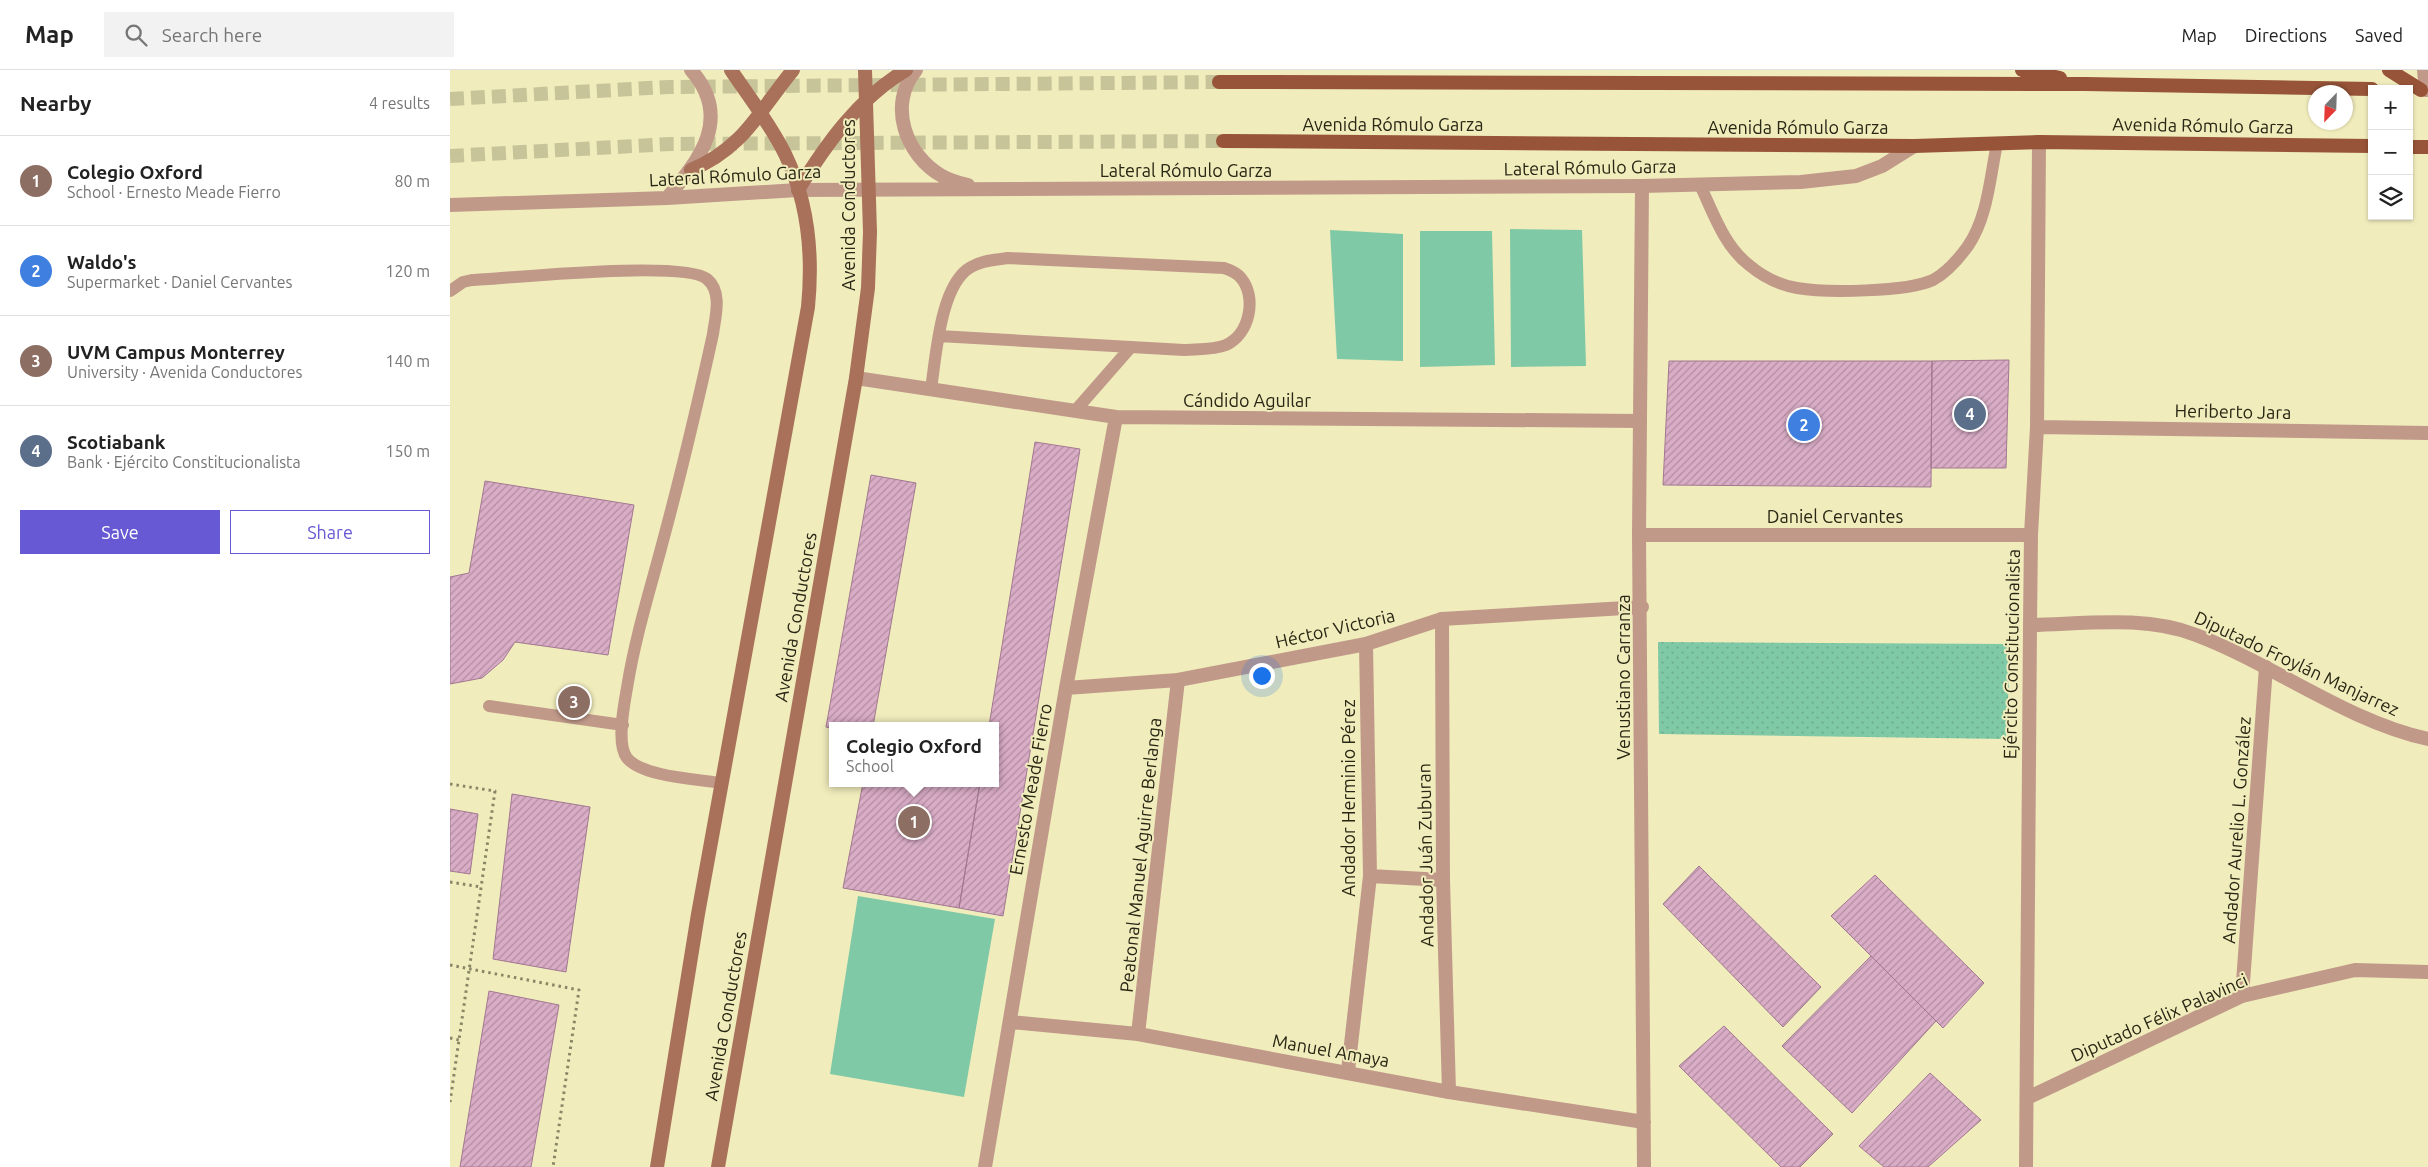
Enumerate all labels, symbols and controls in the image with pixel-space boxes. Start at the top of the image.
search box [104,12,454,57]
text: Map [25,21,74,48]
icon: search [122,21,150,49]
text: Search here [162,24,262,46]
text: Map [2181,25,2217,45]
text: Directions [2245,25,2327,45]
text: Saved [2355,25,2403,45]
north arrow [2308,85,2353,130]
map controls [2368,85,2413,220]
button: + [2368,85,2413,130]
text: Nearby [20,91,91,115]
text: 4 results [369,94,430,112]
street label: Avenida Rómulo Garza [2112,113,2294,137]
street label: Avenida Rómulo Garza [1302,114,1484,134]
street label: Avenida Rómulo Garza [1707,117,1889,137]
street label: Avenida Conductores [838,119,858,291]
button: − [2368,130,2413,175]
street label: Lateral Rómulo Garza [1503,155,1677,179]
street label: Lateral Rómulo Garza [648,160,822,190]
street label: Lateral Rómulo Garza [1100,160,1272,180]
text: Colegio Oxford [67,161,203,183]
text: 1 [31,172,41,190]
text: 80 m [394,172,430,190]
button: layers [2368,175,2413,220]
text: School · Ernesto Meade Fierro [67,183,281,201]
text: Waldo's [67,251,137,273]
text: 2 [31,262,41,280]
text: 120 m [385,262,430,280]
text: Supermarket · Daniel Cervantes [67,273,293,291]
text: UVM Campus Monterrey [67,341,285,363]
text: 3 [31,352,41,370]
text: 140 m [385,352,430,370]
text: University · Avenida Conductores [67,363,302,381]
street label: Cándido Aguilar [1183,390,1311,410]
pin: 4 [1954,395,1986,433]
street label: Heriberto Jara [2174,400,2292,422]
pin: 2 [1788,406,1820,444]
text: Scotiabank [67,431,165,453]
text: 4 [31,442,41,460]
text: 150 m [385,442,430,460]
text: Bank · Ejército Constitucionalista [67,453,301,471]
street label: Daniel Cervantes [1767,506,1904,526]
button: Save [20,510,220,554]
button: Share [230,510,430,554]
street label: Avenida Conductores [770,530,820,703]
street label: Ejército Constitucionalista [1999,549,2023,759]
street label: Venustiano Carranza [1613,594,1633,760]
street label: Héctor Victoria [1273,605,1397,651]
street label: Diputado Froylán Manjarrez [2191,607,2403,719]
your location [1249,663,1275,689]
pin: 3 [558,683,590,721]
street label: Andador Herminio Pérez [1338,699,1358,897]
street label: Ernesto Meade Fierro [1005,702,1055,876]
street label: Andador Aurelio L. González [2218,716,2254,944]
street label: Peatonal Manuel Aguirre Berlanga [1116,717,1164,993]
popup [829,722,999,787]
text: Colegio Oxford [846,735,982,757]
text: School [846,757,894,775]
street label: Andador Juán Zuburan [1413,763,1437,947]
pin: 1 [898,803,930,841]
street label: Avenida Conductores [700,929,750,1102]
street label: Diputado Félix Palavinci [2068,969,2250,1065]
street label: Manuel Amaya [1271,1030,1391,1070]

